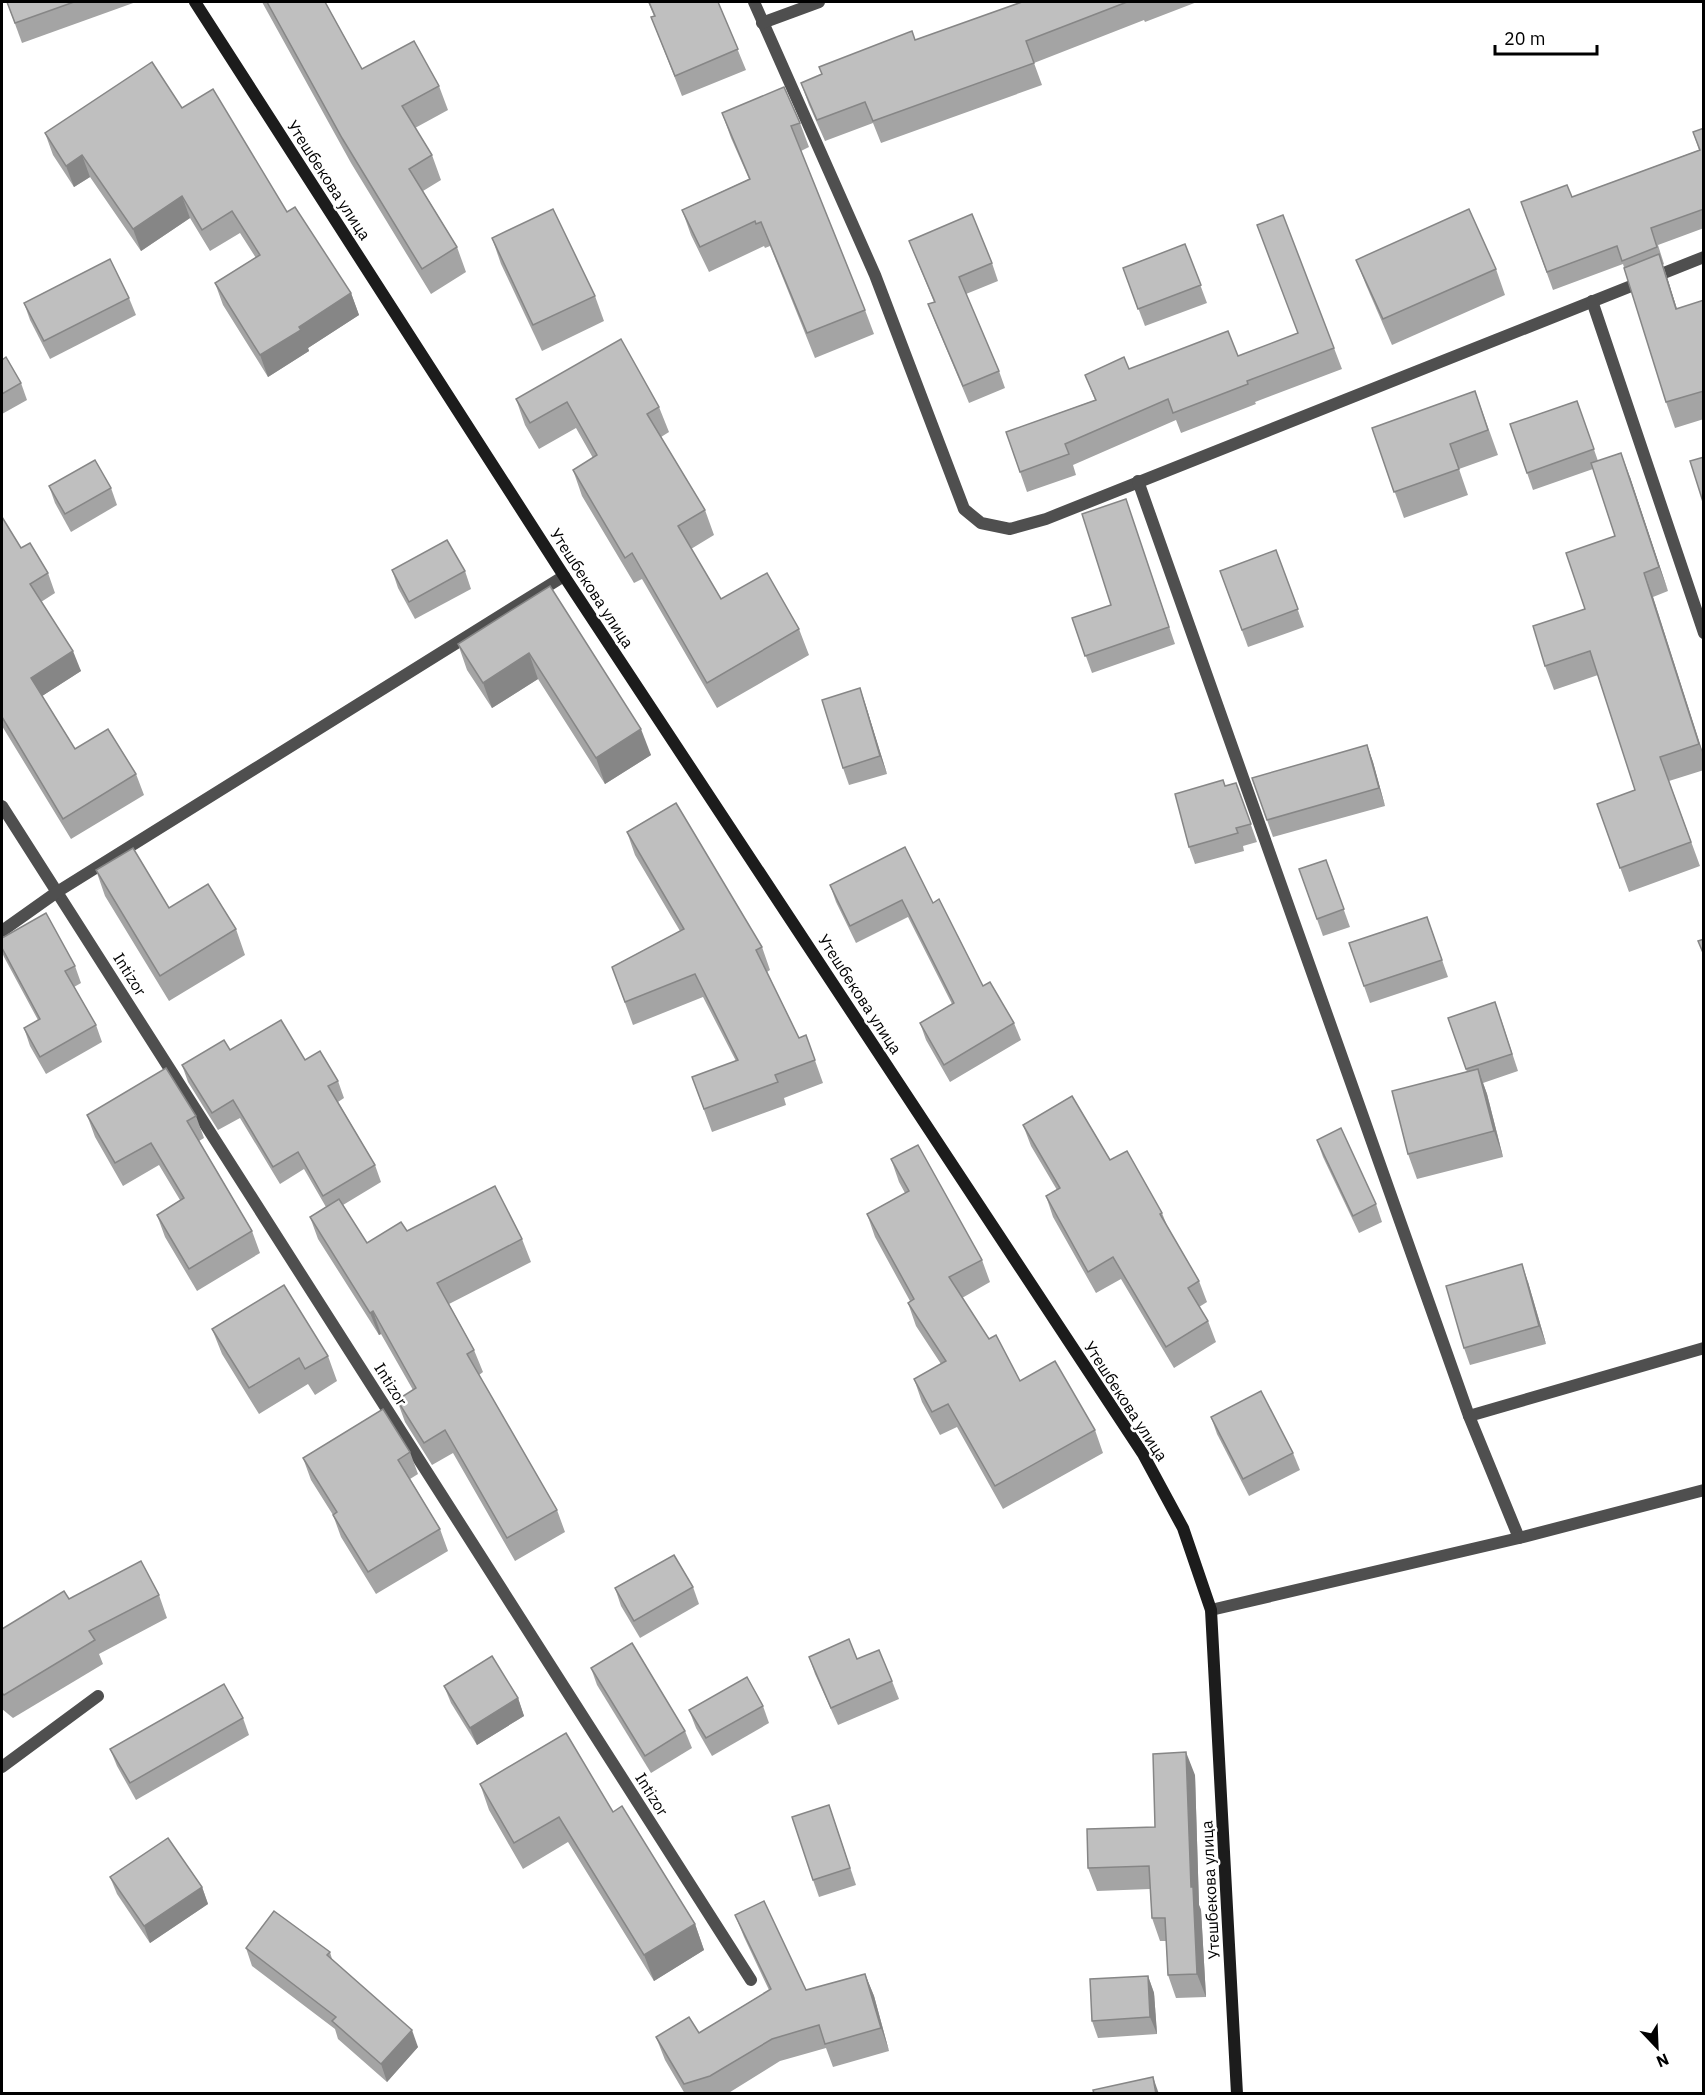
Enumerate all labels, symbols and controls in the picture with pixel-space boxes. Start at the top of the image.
scale bar [1495,18,1597,56]
text: 20 m [1504,27,1546,50]
street label: Утешбекова улица [283,116,375,244]
street label: Утешбекова улица [546,524,638,652]
street label: Утешбекова улица [814,930,906,1058]
street label: Intizor [109,949,151,999]
street label: Утешбекова улица [1080,1337,1172,1465]
street label: Intizor [370,1359,412,1409]
street label: Intizor [631,1769,673,1819]
street label: Утешбекова улица [1196,1820,1224,1960]
north arrow [1627,2017,1687,2077]
text: N [1654,2049,1672,2072]

